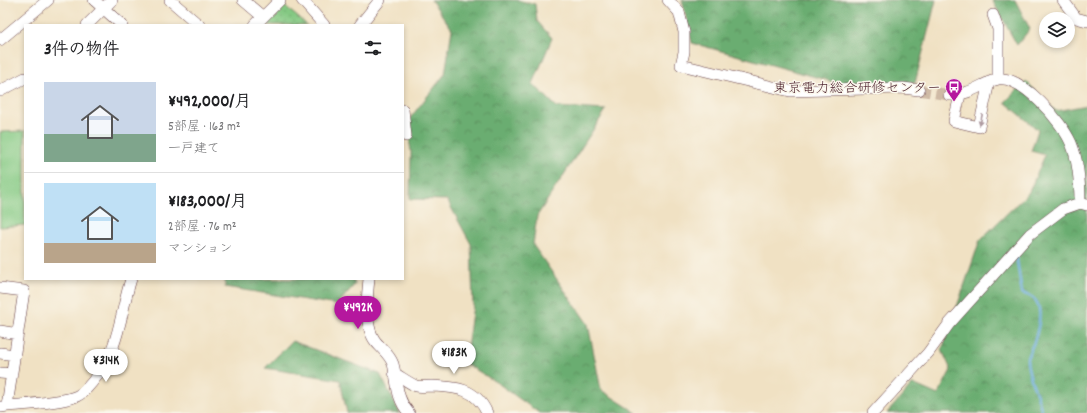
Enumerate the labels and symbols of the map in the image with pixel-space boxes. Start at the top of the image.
bus stop icon: 東京電力総合研修センター [944,77,964,102]
place label: 東京電力総合研修センター [774,79,941,99]
one-way arrow [978,114,984,126]
pin: ¥492K [330,296,386,330]
pin: ¥183K [426,341,482,375]
pin: ¥314K [78,349,134,383]

